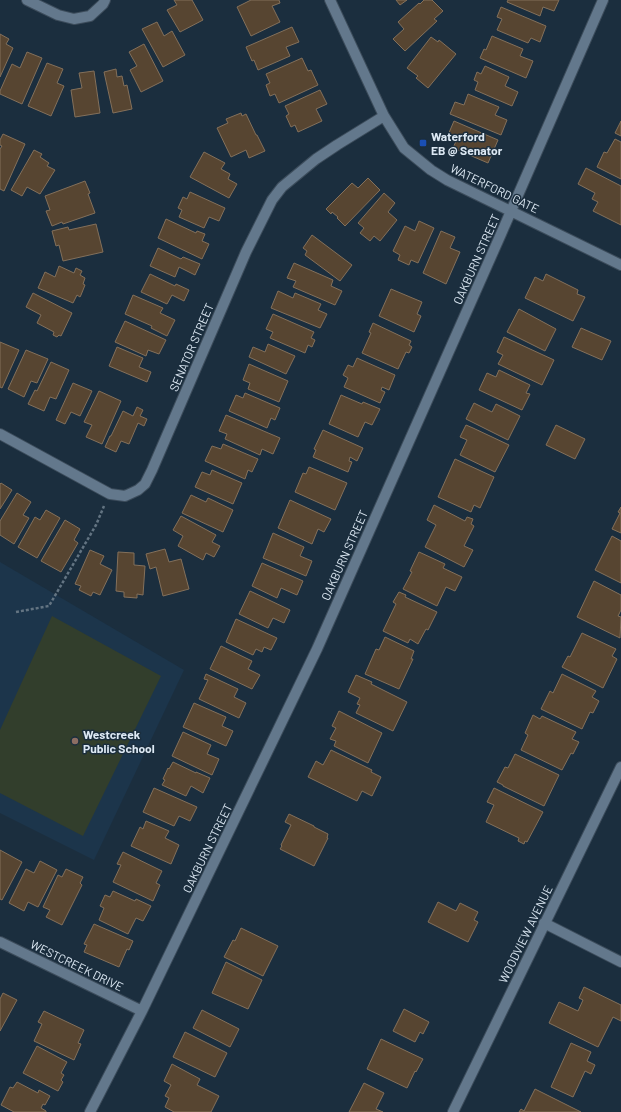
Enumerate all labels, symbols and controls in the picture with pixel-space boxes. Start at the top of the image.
place label: Waterford EB @ Senator [431,129,503,157]
marker: Waterford EB @ Senator [418,138,428,148]
street label: WATERFORD GATE [448,161,542,215]
street label: OAKBURN STREET [450,211,502,306]
street label: SENATOR STREET [166,301,216,393]
street label: OAKBURN STREET [318,507,370,602]
place label: Westcreek Public School [83,727,155,755]
marker: Westcreek Public School [70,736,80,746]
street label: OAKBURN STREET [179,801,235,895]
street label: WOODVIEW AVENUE [495,883,555,985]
street label: WESTCREEK DRIVE [28,936,126,994]

